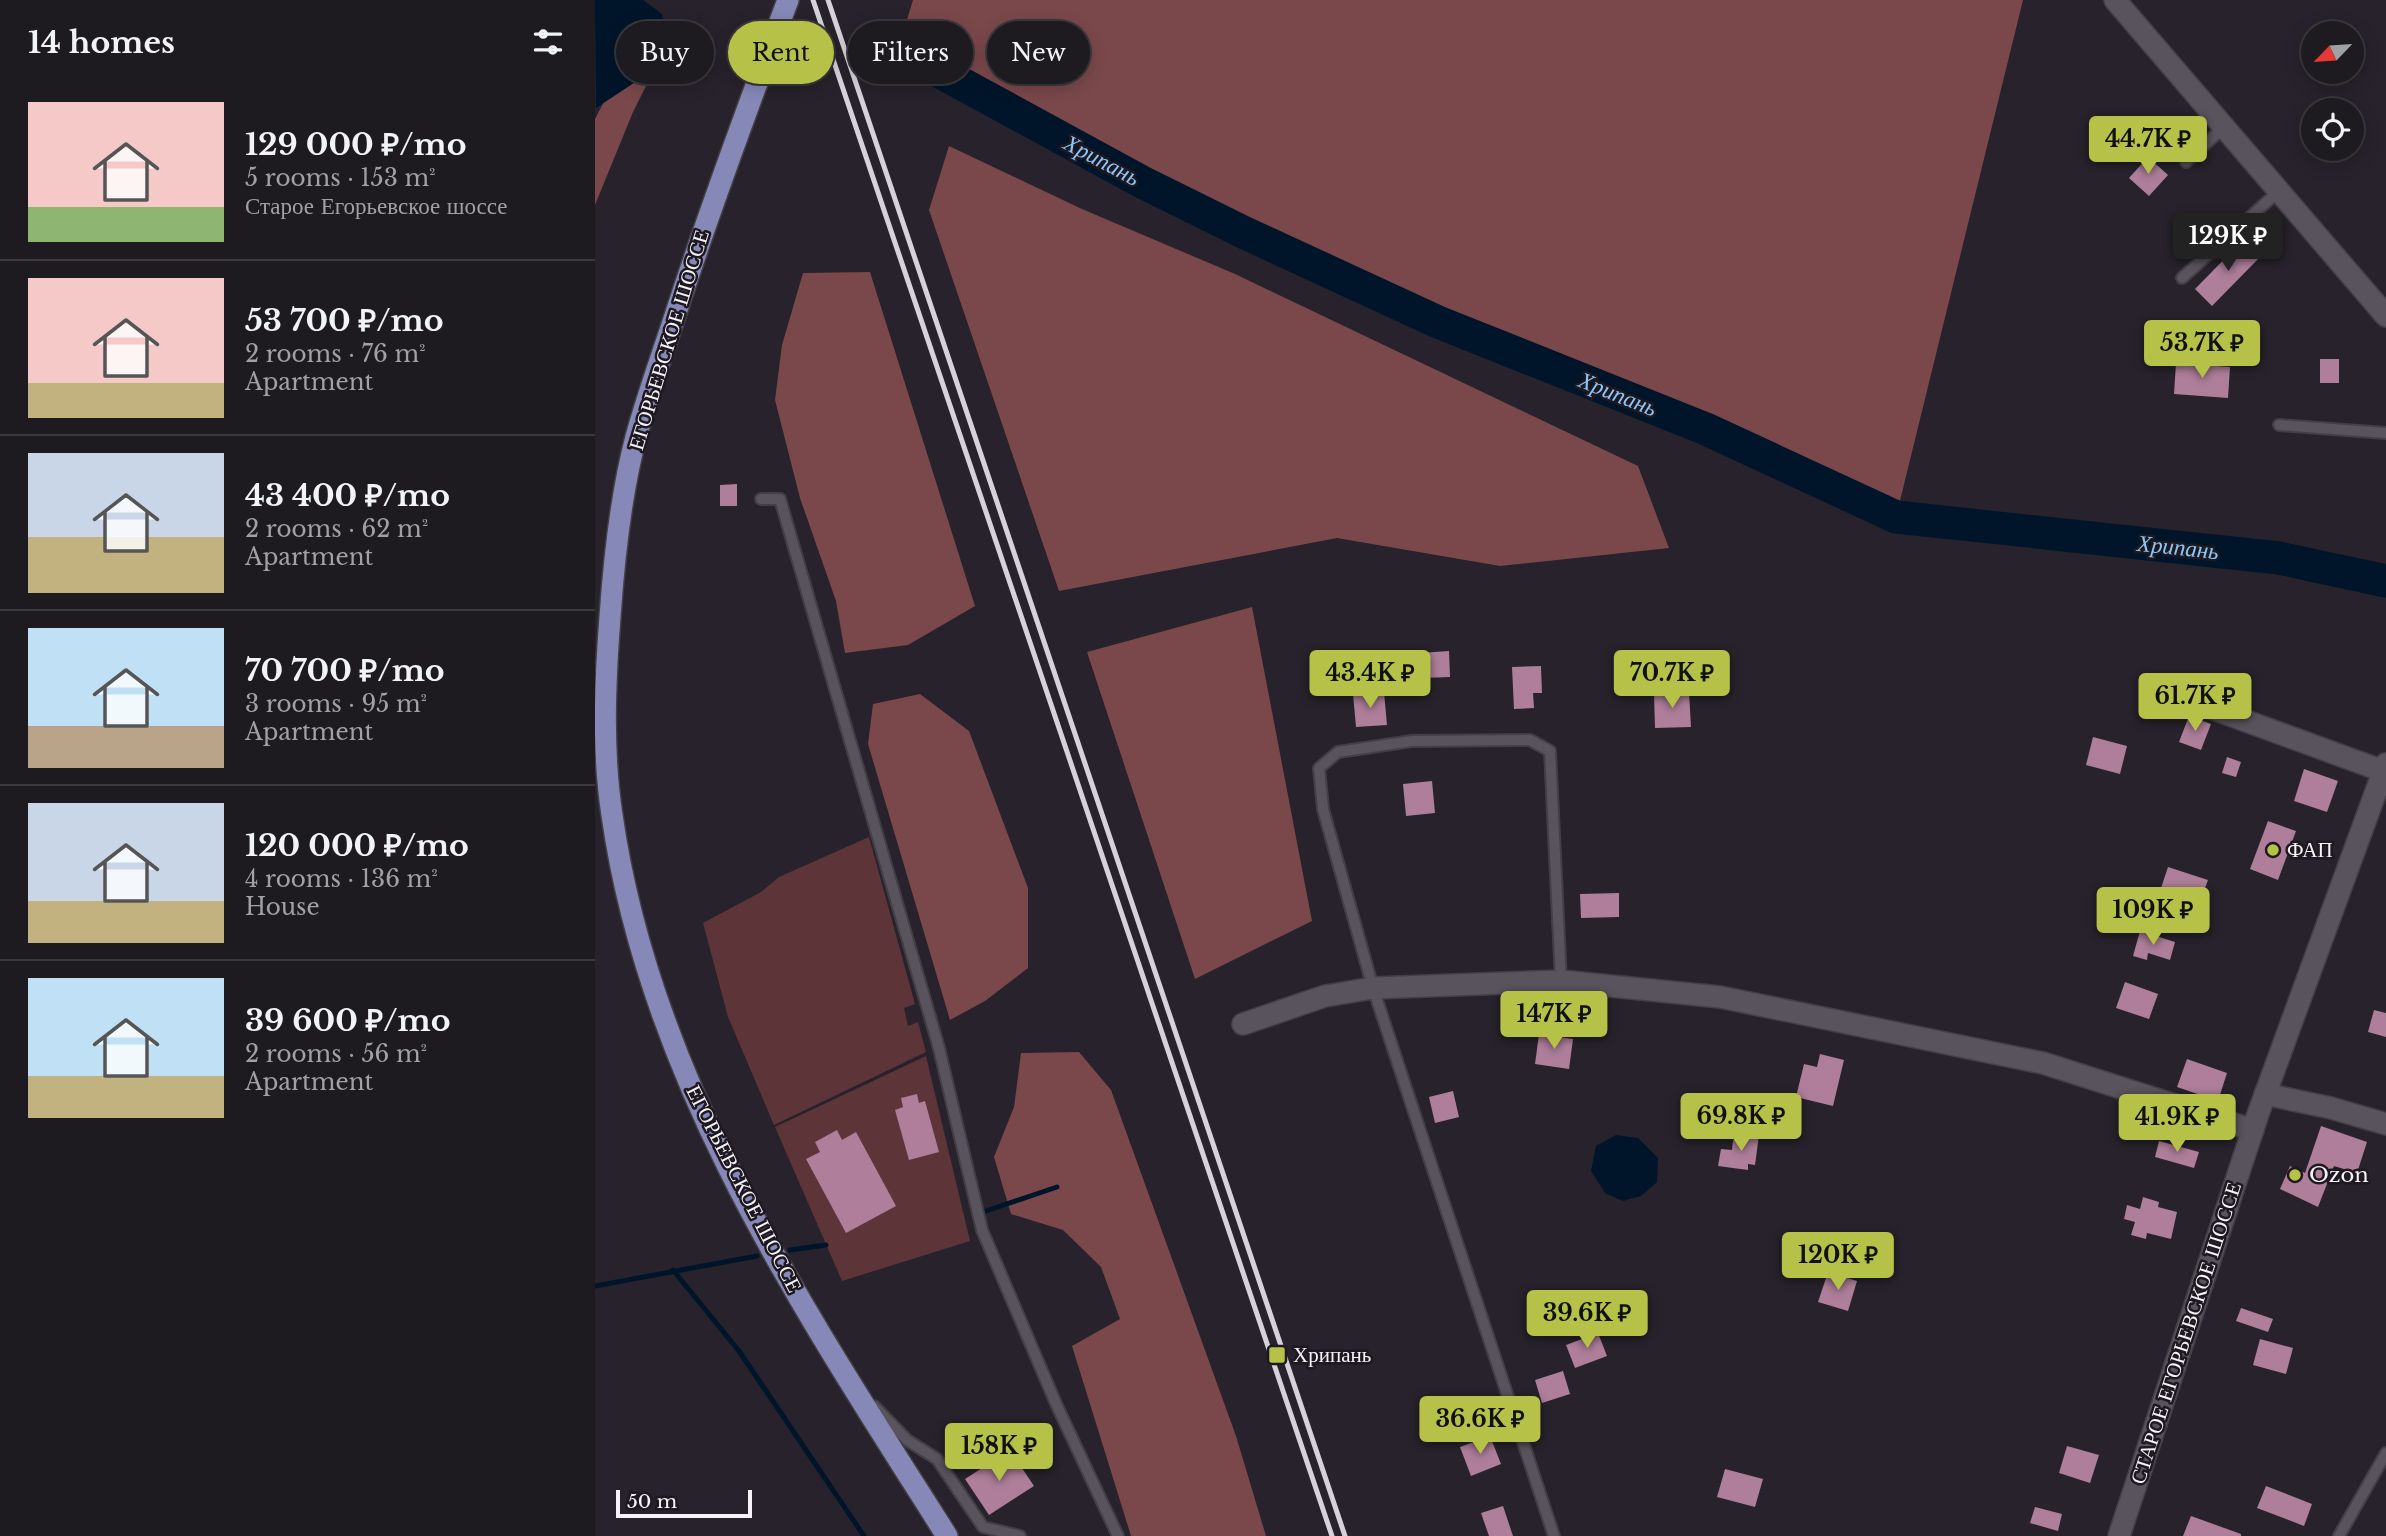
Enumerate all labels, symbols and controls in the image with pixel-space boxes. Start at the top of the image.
chip: Buy [616,21,714,84]
chip: Rent [728,21,834,84]
chip: Filters [848,21,973,84]
chip: New [987,21,1090,84]
north arrow [2301,21,2364,84]
map controls [2301,21,2364,161]
icon: filters [529,23,567,61]
text: 14 homes [28,24,175,61]
button: locate [2301,98,2364,161]
pin: 44.7K ₽ [2083,116,2213,176]
text: 44.7K ₽ [2105,125,2191,153]
text: 129 000 ₽/mo [245,126,467,163]
water label: Хрипань [1058,128,1145,192]
icon: home [84,130,168,214]
text: 5 rooms · 153 m² [245,164,436,192]
text: Старое Егорьевское шоссе [245,192,508,220]
pin: 129K ₽ [2171,214,2285,273]
text: 129K ₽ [2189,222,2267,250]
street label: ЕГОРЬЕВСКОЕ ШОССЕ [623,227,715,453]
text: 53 700 ₽/mo [245,302,443,339]
icon: home [84,306,168,390]
pin: 53.7K ₽ [2137,320,2267,380]
text: 53.7K ₽ [2160,329,2244,357]
text: 2 rooms · 76 m² [245,340,426,368]
water label: Хрипань [1574,365,1661,422]
text: Apartment [245,368,373,396]
text: 43 400 ₽/mo [245,477,450,514]
icon: home [84,481,168,565]
text: 2 rooms · 62 m² [245,515,428,543]
water label: Хрипань [2135,529,2220,565]
text: Apartment [245,543,373,571]
pin: 43.4K ₽ [1305,650,1435,710]
pin: 70.7K ₽ [1607,650,1737,710]
text: 70 700 ₽/mo [245,652,445,689]
icon: home [84,656,168,740]
text: 43.4K ₽ [1325,659,1415,687]
text: 70.7K ₽ [1630,659,1714,687]
pin: 61.7K ₽ [2130,674,2260,733]
text: 61.7K ₽ [2154,682,2236,710]
text: 3 rooms · 95 m² [245,690,427,718]
text: Apartment [245,718,373,746]
text: 120 000 ₽/mo [245,827,469,864]
icon: home [84,831,168,915]
place label: ФАП [2287,837,2333,863]
marker: ФАП [2265,842,2281,858]
text: 4 rooms · 136 m² [245,865,438,893]
pin: 109K ₽ [2096,888,2210,947]
text: House [245,893,320,921]
text: 109K ₽ [2113,896,2193,924]
pin: 147K ₽ [1497,992,1611,1051]
text: 147K ₽ [1516,1000,1592,1028]
text: 39 600 ₽/mo [245,1002,451,1039]
icon: home [84,1006,168,1090]
text: 2 rooms · 56 m² [245,1040,427,1068]
text: Apartment [245,1068,373,1096]
street label: ЕГОРЬЕВСКОЕ ШОССЕ [680,1081,808,1297]
pin: 69.8K ₽ [1676,1094,1806,1153]
pin: 41.9K ₽ [2112,1094,2242,1154]
text: 69.8K ₽ [1697,1102,1785,1130]
text: 41.9K ₽ [2135,1103,2219,1131]
place label: Ozon [2309,1162,2369,1188]
marker: Ozon [2287,1167,2303,1183]
street label: СТАРОЕ ЕГОРЬЕВСКОЕ ШОССЕ [2125,1179,2247,1487]
pin: 120K ₽ [1781,1232,1895,1292]
text: 120K ₽ [1798,1241,1878,1269]
pin: 39.6K ₽ [1522,1290,1652,1350]
text: 39.6K ₽ [1543,1299,1631,1327]
place label: Хрипань [1293,1342,1371,1368]
marker: Хрипань [1267,1345,1287,1365]
pin: 36.6K ₽ [1415,1396,1545,1456]
text: 36.6K ₽ [1435,1405,1525,1433]
pin: 158K ₽ [942,1424,1056,1483]
text: 158K ₽ [961,1432,1037,1460]
scale bar [616,1487,753,1519]
text: 50 m [627,1490,677,1513]

